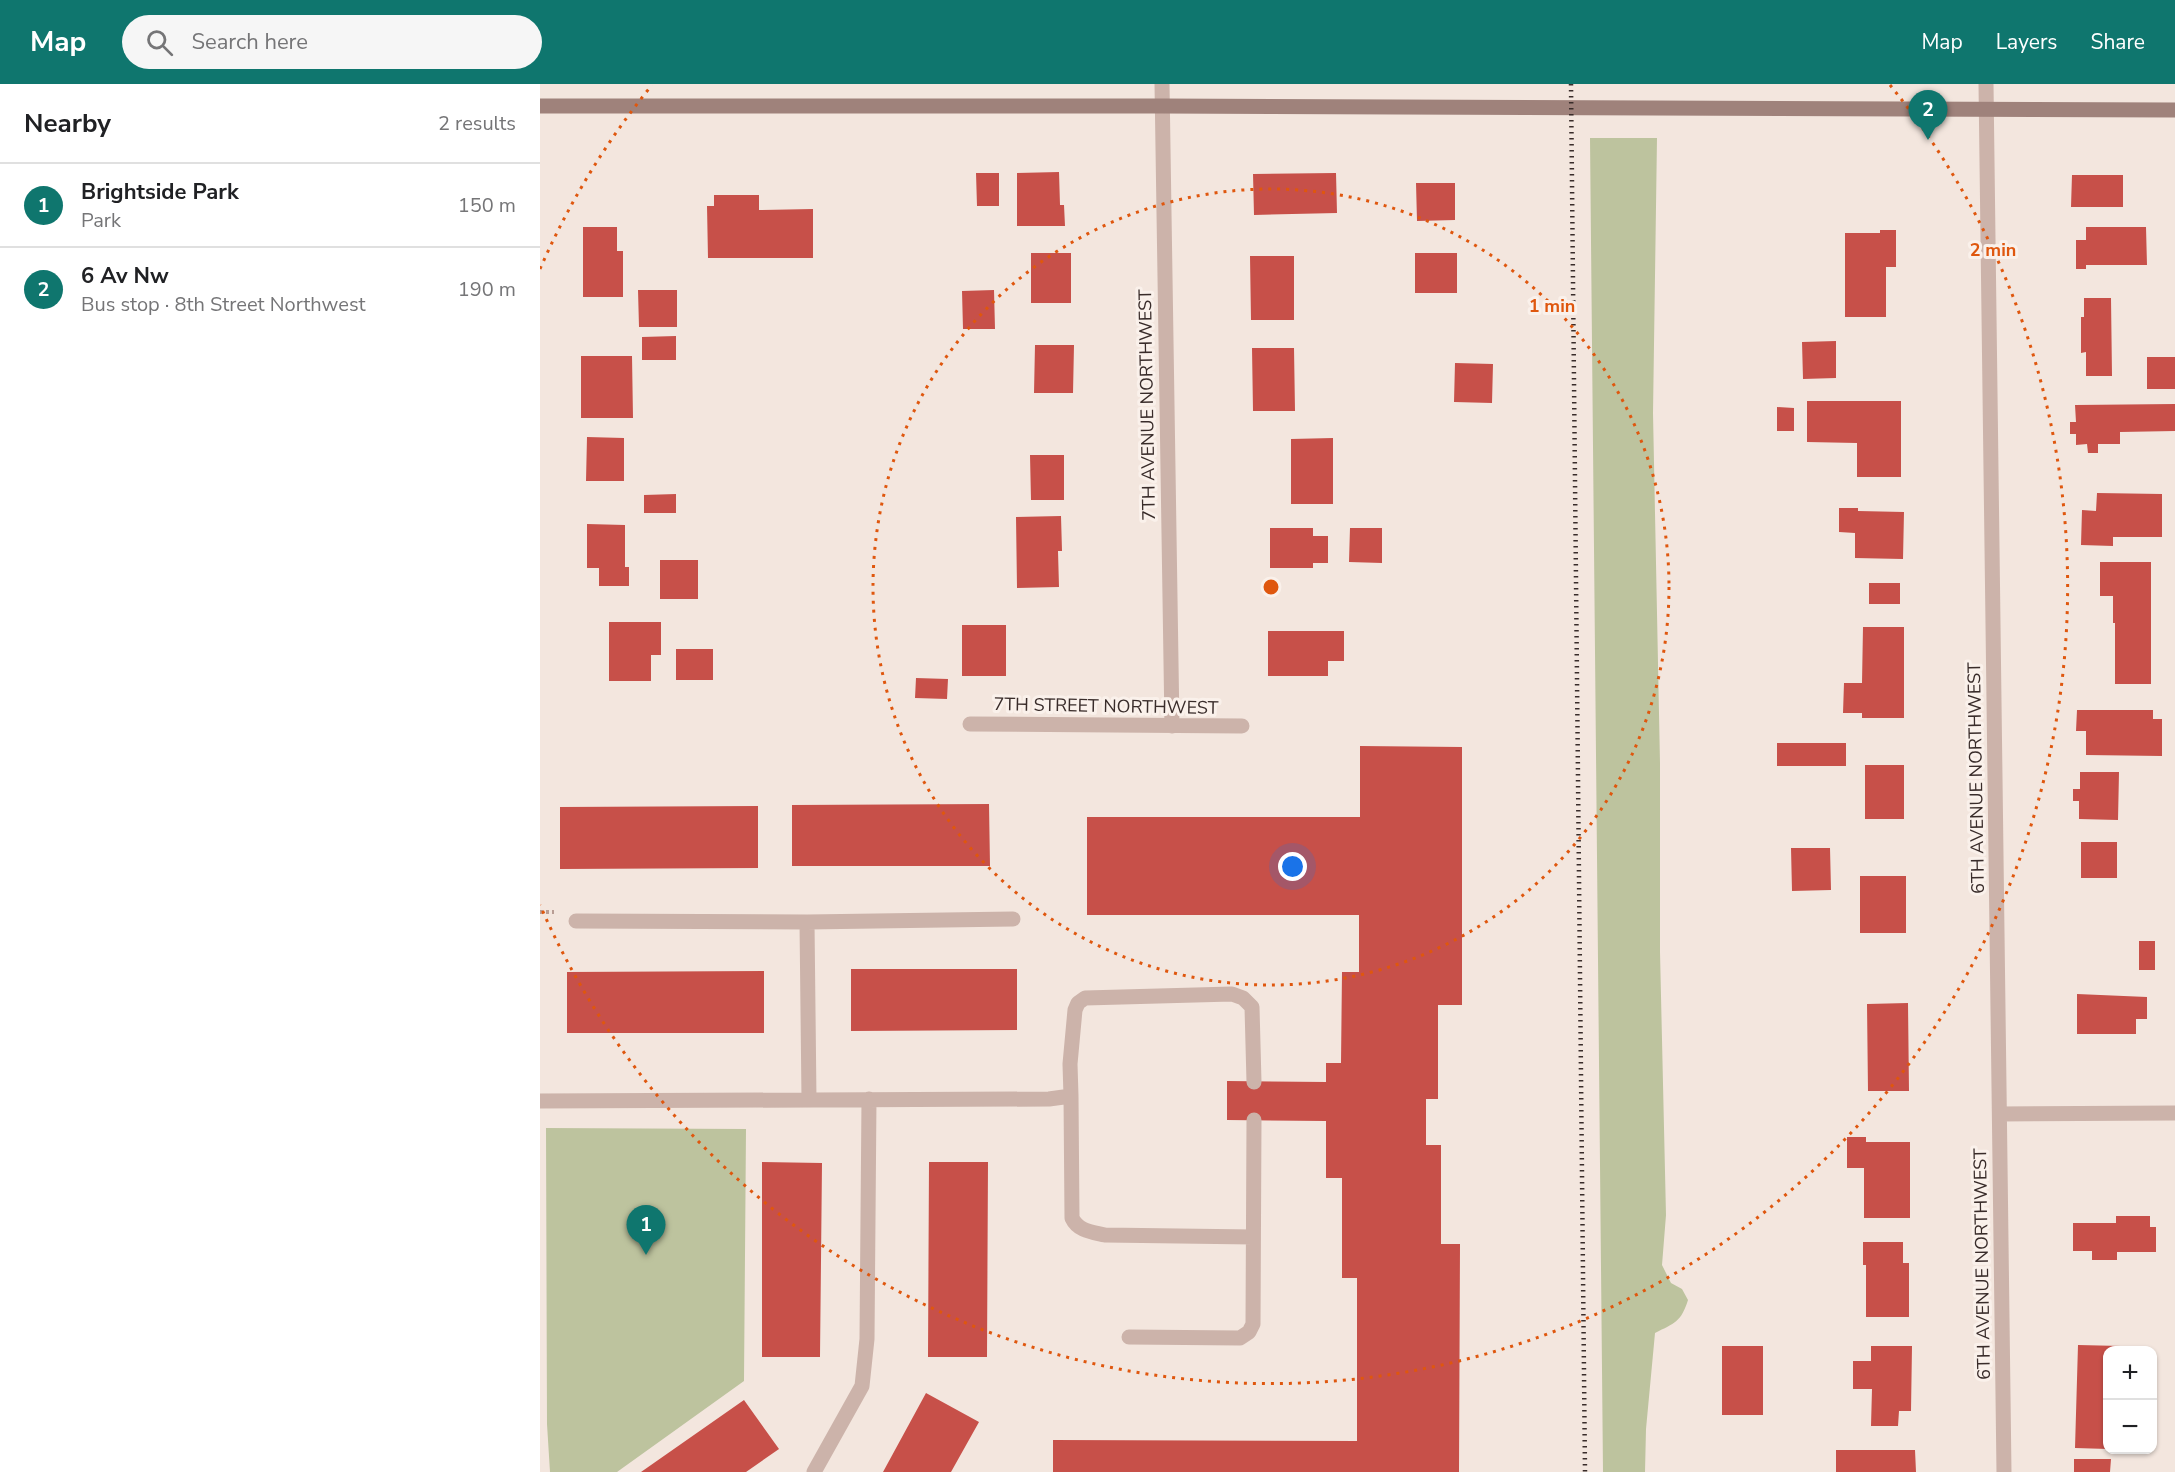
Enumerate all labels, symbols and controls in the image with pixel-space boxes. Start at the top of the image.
search box [122,15,542,69]
text: Map [30,23,86,61]
icon: search [143,26,176,59]
text: Search here [191,27,308,57]
text: Map [1921,28,1963,56]
text: Layers [1996,28,2057,56]
text: Share [2090,28,2145,56]
pin: 2 [1908,91,1948,140]
text: Nearby [24,106,111,141]
text: 2 results [438,110,516,137]
text: Brightside Park [81,177,239,207]
text: 1 [38,192,50,219]
text: 150 m [458,192,516,219]
text: Park [81,207,121,234]
text: 2 min [1970,238,2016,262]
text: 6 Av Nw [81,261,169,291]
text: 2 [38,276,50,303]
text: 190 m [458,276,516,303]
street label: 7TH AVENUE NORTHWEST [1133,289,1161,521]
text: Bus stop · 8th Street Northwest [81,291,365,318]
text: 1 min [1529,294,1575,318]
centre of rings [1261,577,1281,597]
street label: 6TH AVENUE NORTHWEST [1962,662,1990,894]
street label: 7TH STREET NORTHWEST [993,692,1219,720]
your location [1278,852,1307,881]
street label: 6TH AVENUE NORTHWEST [1968,1148,1996,1380]
pin: 1 [626,1206,666,1255]
map controls [2103,1346,2157,1454]
button: + [2103,1346,2157,1400]
button: − [2103,1400,2157,1454]

